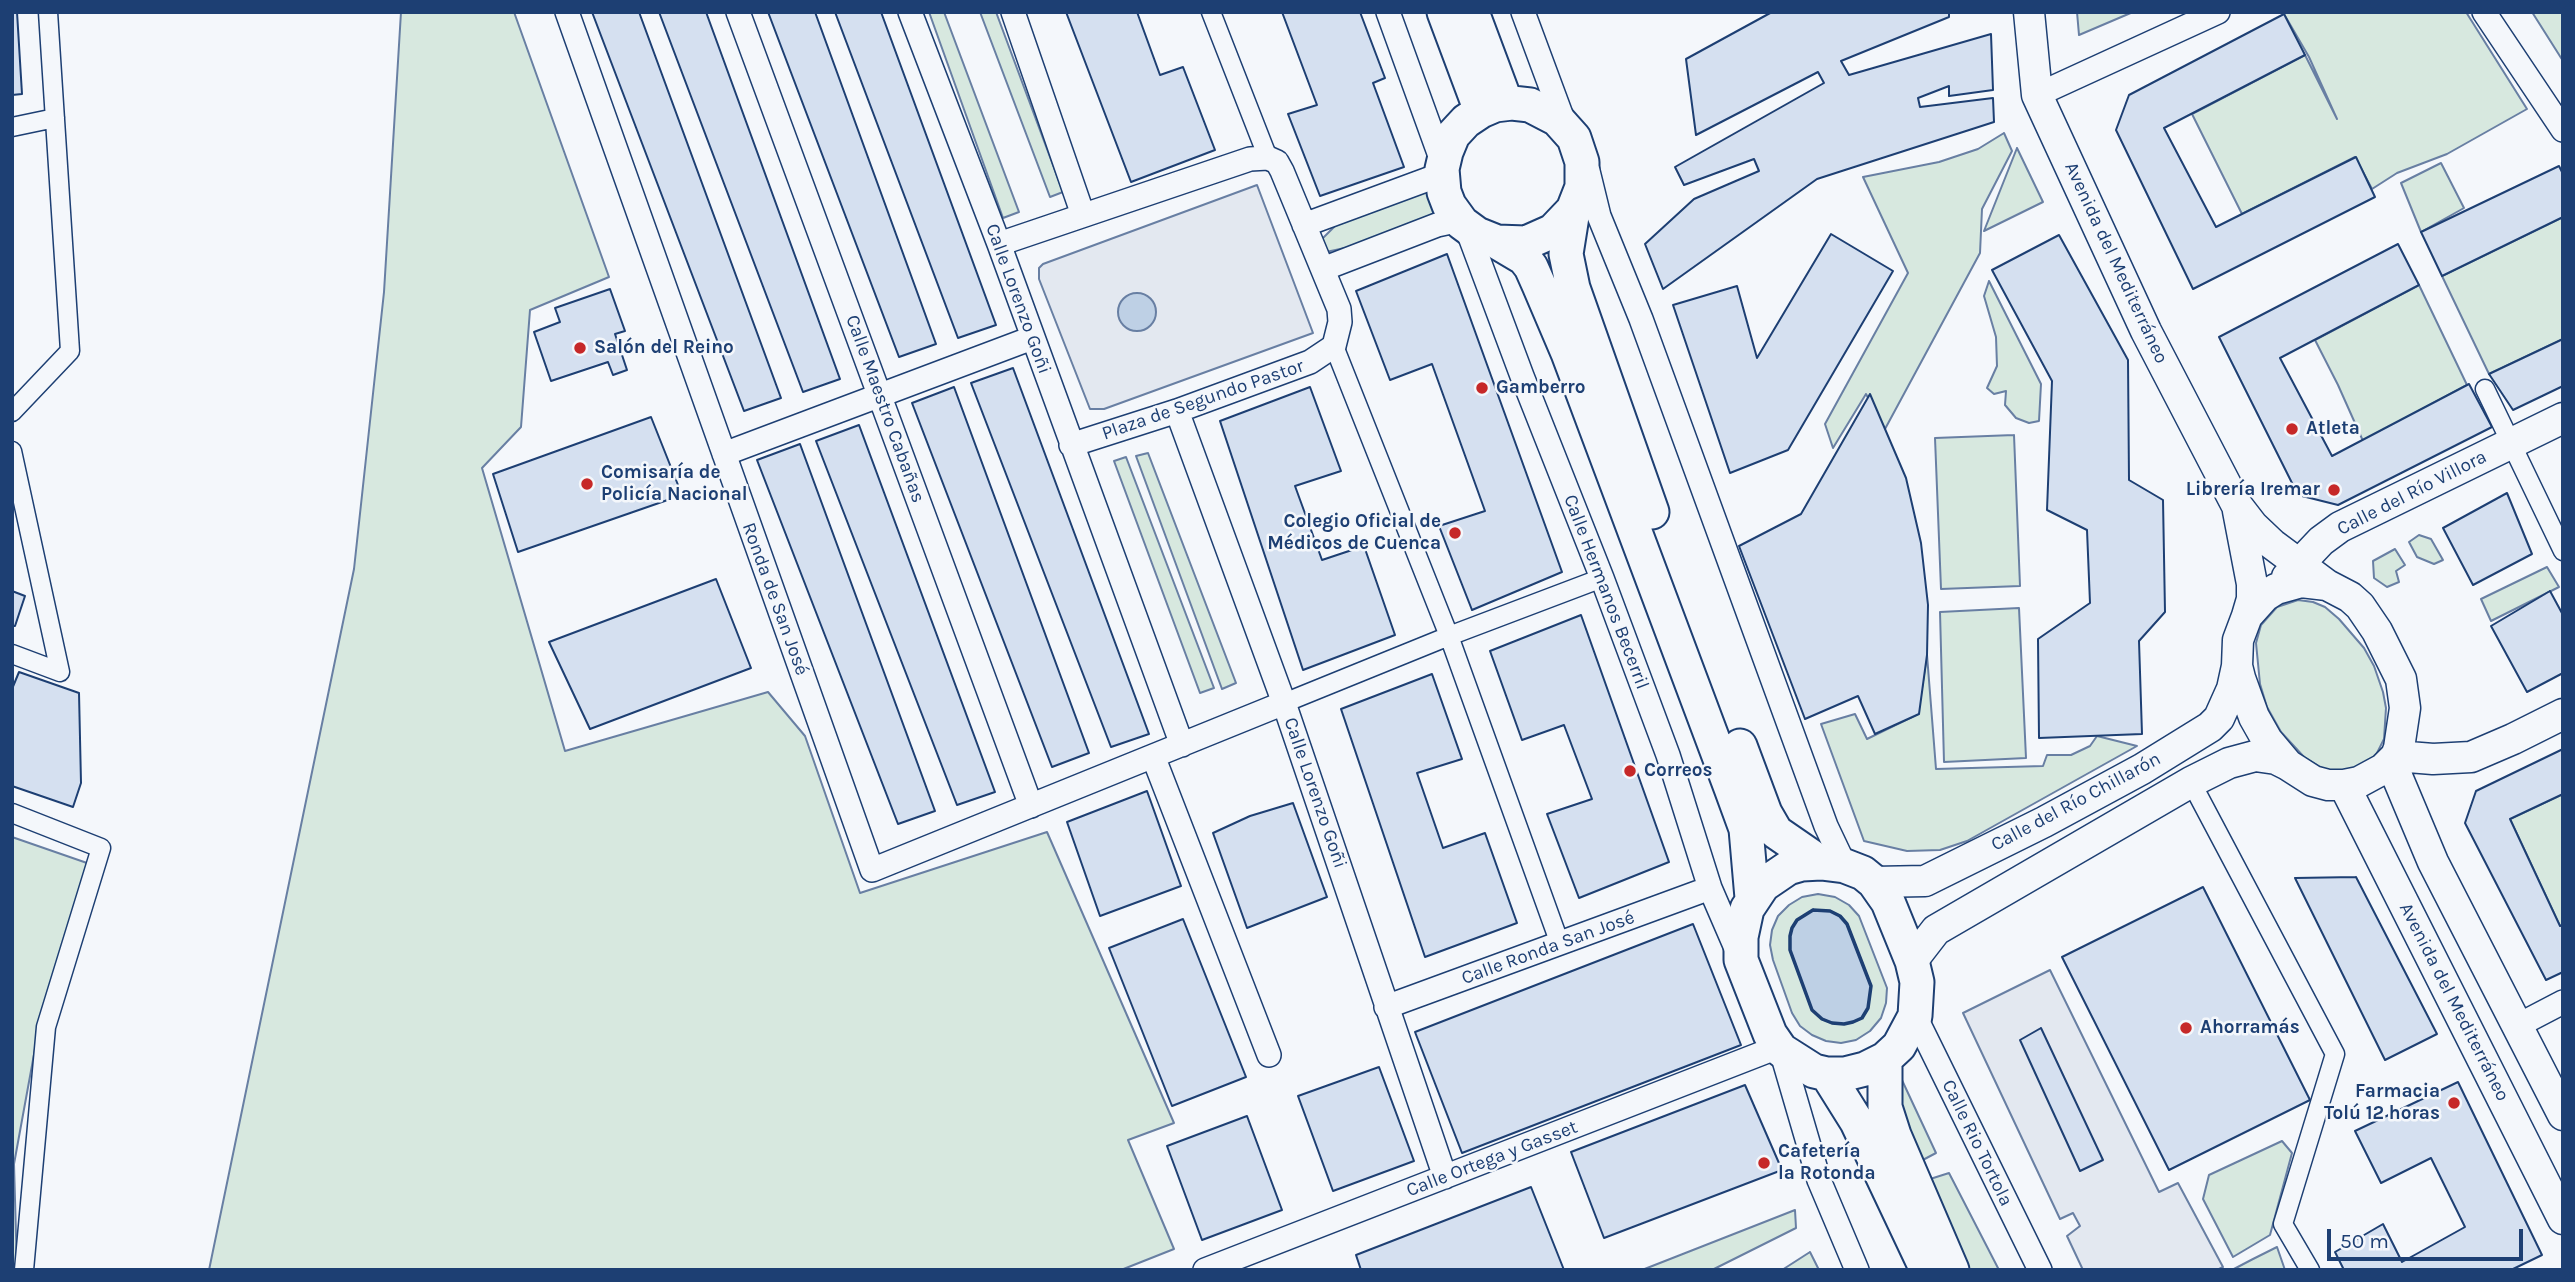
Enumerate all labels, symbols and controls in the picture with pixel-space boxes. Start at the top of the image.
street label: Avenida del Mediterráneo [2059,159,2173,367]
street label: Calle Lorenzo Goñi [980,221,1056,377]
street label: Calle Maestro Cabañas [840,312,930,506]
place label: Salón del Reino [594,337,734,359]
marker: Salón del Reino [572,340,588,356]
street label: Plaza de Segundo Pastor [1099,355,1307,445]
place label: Gamberro [1496,377,1585,399]
marker: Gamberro [1474,380,1490,396]
place label: Atleta [2306,418,2360,440]
marker: Atleta [2284,421,2300,437]
street label: Calle del Río Villora [2333,445,2491,541]
place label: Comisaría de Policía Nacional [601,462,748,506]
marker: Comisaría de Policía Nacional [579,476,595,492]
place label: Librería Iremar [2186,479,2320,501]
marker: Librería Iremar [2326,482,2342,498]
street label: Calle Hermanos Becerril [1558,491,1654,693]
place label: Colegio Oficial de Médicos de Cuenca [1267,511,1441,555]
street label: Ronda de San José [737,519,813,679]
marker: Colegio Oficial de Médicos de Cuenca [1447,525,1463,541]
street label: Calle Lorenzo Goñi [1278,715,1352,871]
street label: Calle del Río Chillarón [1987,748,2165,856]
place label: Correos [1644,760,1713,782]
marker: Correos [1622,763,1638,779]
street label: Avenida del Mediterráneo [2394,899,2514,1105]
street label: Calle Ronda San José [1458,906,1638,990]
place label: Ahorramás [2200,1017,2300,1039]
marker: Ahorramás [2178,1020,2194,1036]
street label: Calle Rio Tortola [1937,1076,2017,1210]
place label: Farmacia Tolú 12 horas [2324,1081,2440,1125]
marker: Farmacia Tolú 12 horas [2446,1095,2462,1111]
street label: Calle Ortega y Gasset [1403,1116,1581,1202]
place label: Cafetería la Rotonda [1778,1141,1876,1185]
marker: Cafetería la Rotonda [1756,1155,1772,1171]
scale bar [2330,1216,2526,1260]
text: 50 m [2340,1229,2389,1253]

